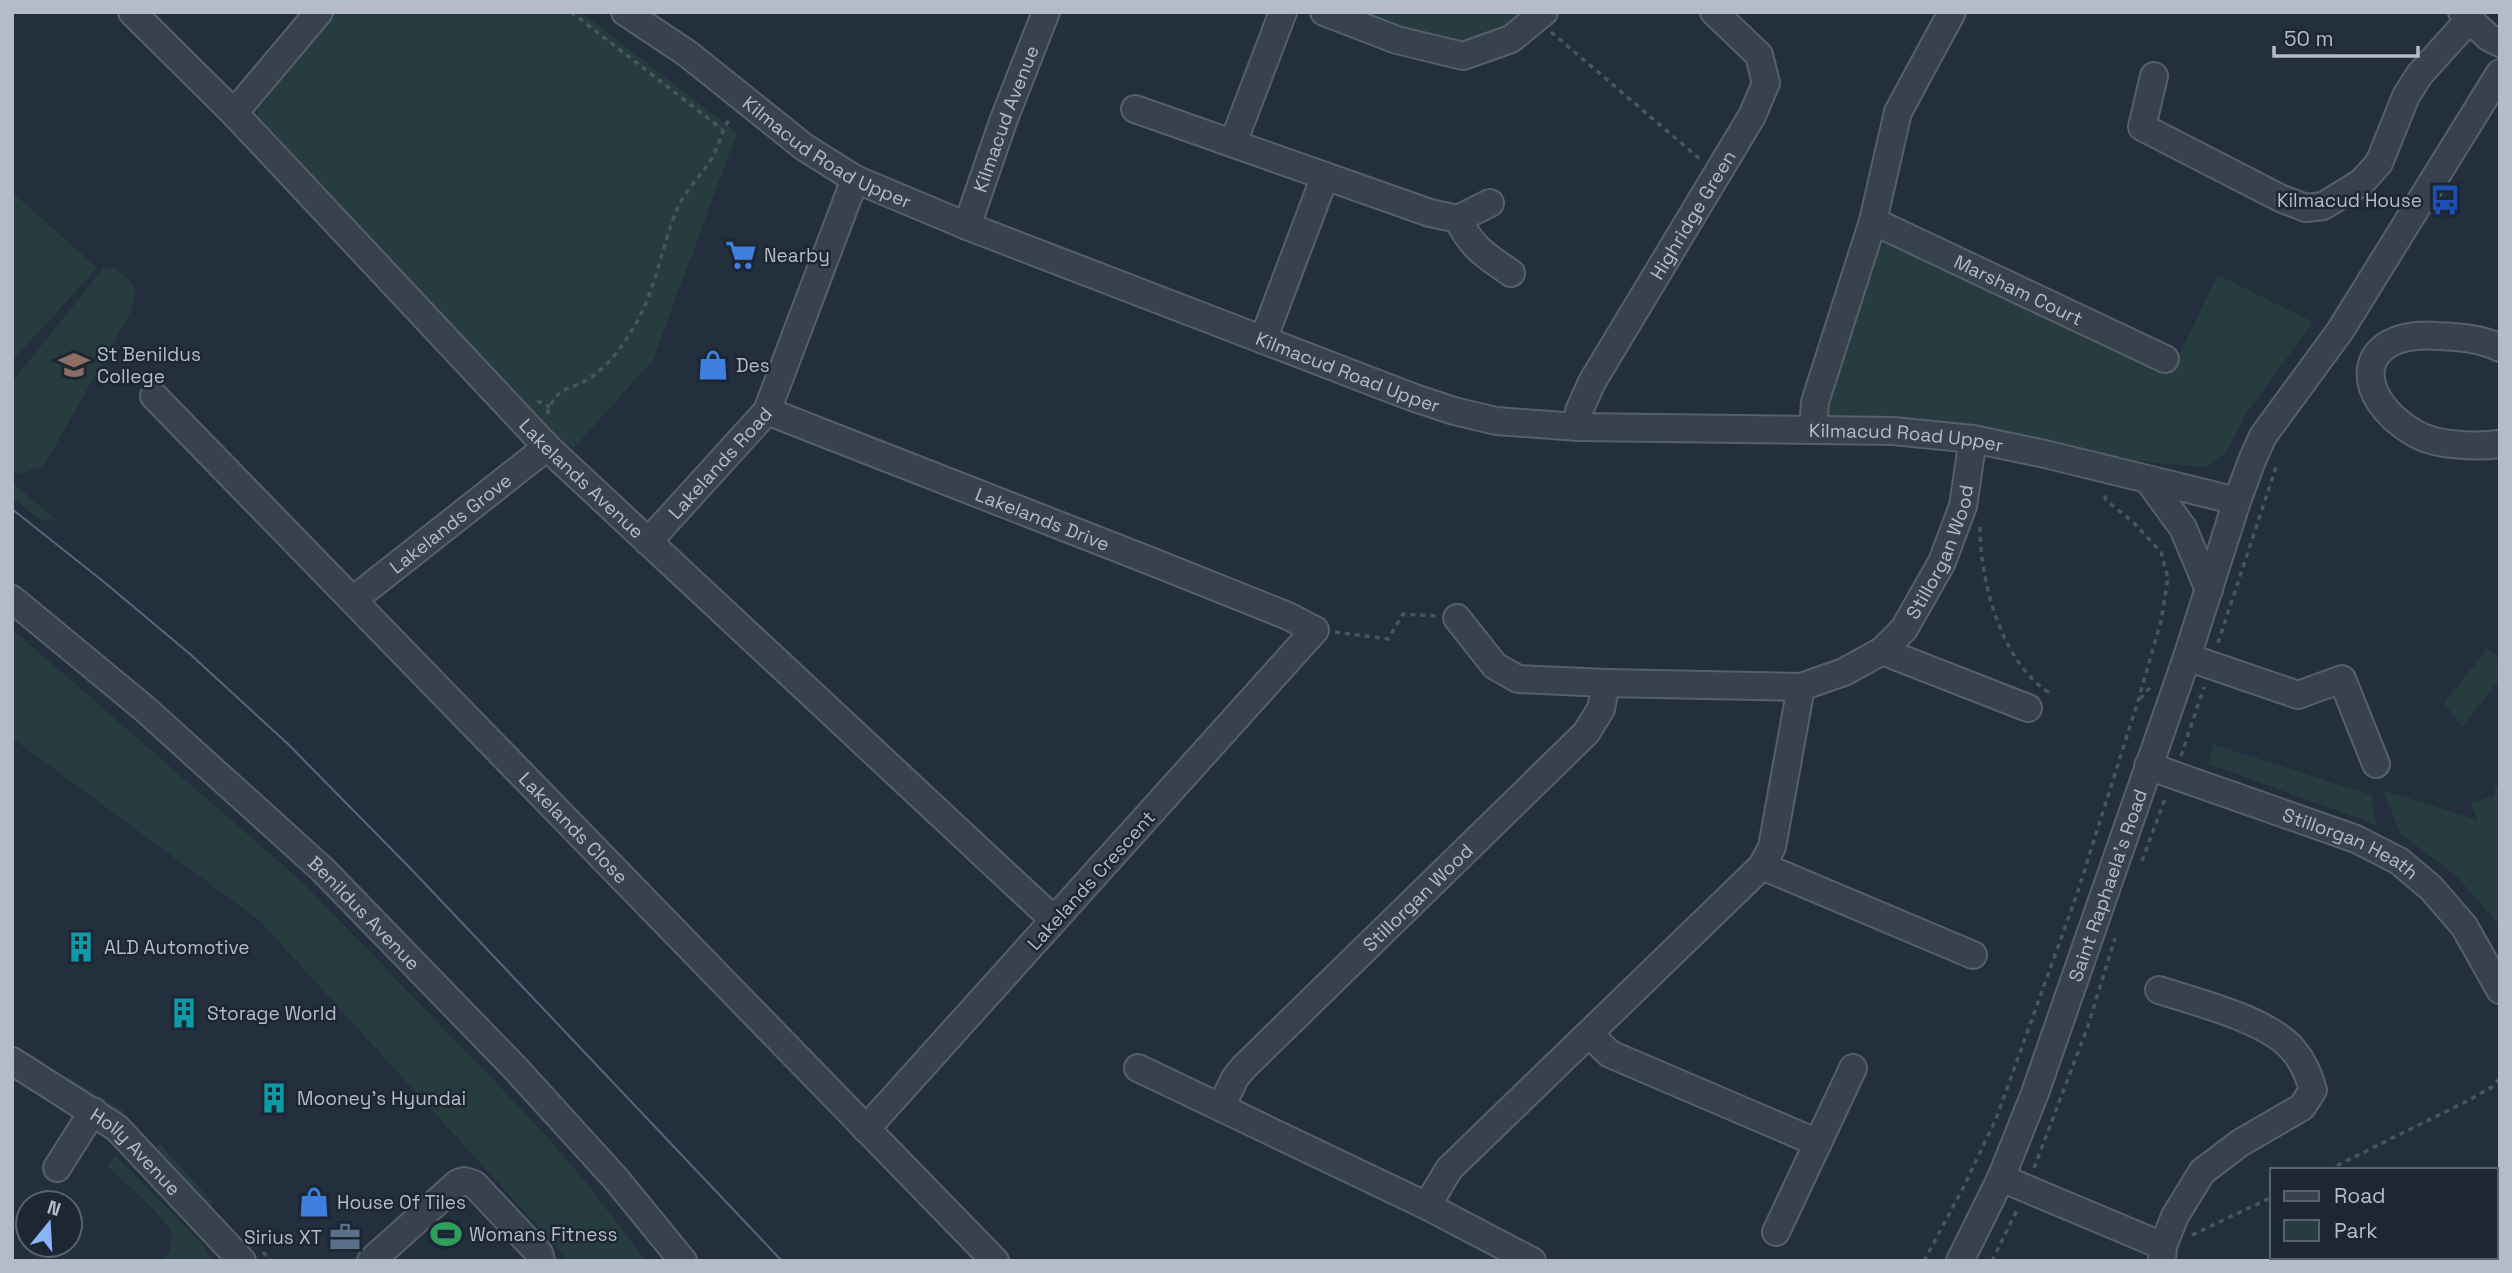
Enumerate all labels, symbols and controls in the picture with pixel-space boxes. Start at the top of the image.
scale bar [2274,14,2418,58]
text: 50 m [2284,25,2334,52]
street label: Kilmacud Avenue [968,42,1045,196]
street label: Kilmacud Road Upper [737,91,915,214]
street label: Highridge Green [1644,146,1742,284]
bus stop icon: Kilmacud House [2428,183,2462,217]
place label: Kilmacud House [2277,188,2422,213]
supermarket icon: Nearby [724,238,758,272]
place label: Nearby [764,243,830,268]
street label: Marsham Court [1950,249,2087,331]
street label: Kilmacud Road Upper [1252,326,1443,418]
place label: St Benildus College [97,342,201,389]
school or university icon: St Benildus College [57,348,91,382]
shop icon: Des [696,348,730,382]
place label: Des [736,353,770,378]
street label: Lakelands Road [663,402,778,525]
street label: Lakelands Avenue [514,413,649,544]
street label: Kilmacud Road Upper [1809,418,2006,458]
street label: Lakelands Grove [385,468,517,579]
street label: Lakelands Drive [972,482,1113,557]
street label: Stillorgan Wood [1900,483,1979,624]
street label: Lakelands Close [513,767,633,889]
street label: Saint Raphaela’s Road [2063,786,2153,985]
street label: Stillorgan Heath [2279,802,2423,885]
street label: Lakelands Crescent [1022,805,1161,955]
street label: Stillorgan Wood [1357,838,1478,957]
street label: Benildus Avenue [303,850,425,976]
building icon: ALD Automotive [64,930,98,964]
place label: ALD Automotive [104,935,250,960]
building icon: Storage World [167,996,201,1030]
place label: Storage World [207,1001,337,1026]
building icon: Mooney’s Hyundai [257,1081,291,1115]
place label: Mooney’s Hyundai [297,1086,466,1111]
street label: Holly Avenue [86,1102,186,1201]
legend [2270,1168,2498,1259]
text: Road [2334,1182,2386,1209]
shop icon: House Of Tiles [297,1185,331,1219]
north arrow [14,1189,84,1259]
place label: House Of Tiles [337,1190,466,1215]
text: N [44,1194,64,1222]
sports icon: Womans Fitness [429,1217,463,1251]
text: Park [2334,1217,2378,1244]
office icon: Sirius XT [328,1220,362,1254]
place label: Womans Fitness [469,1222,618,1247]
place label: Sirius XT [244,1225,322,1250]

